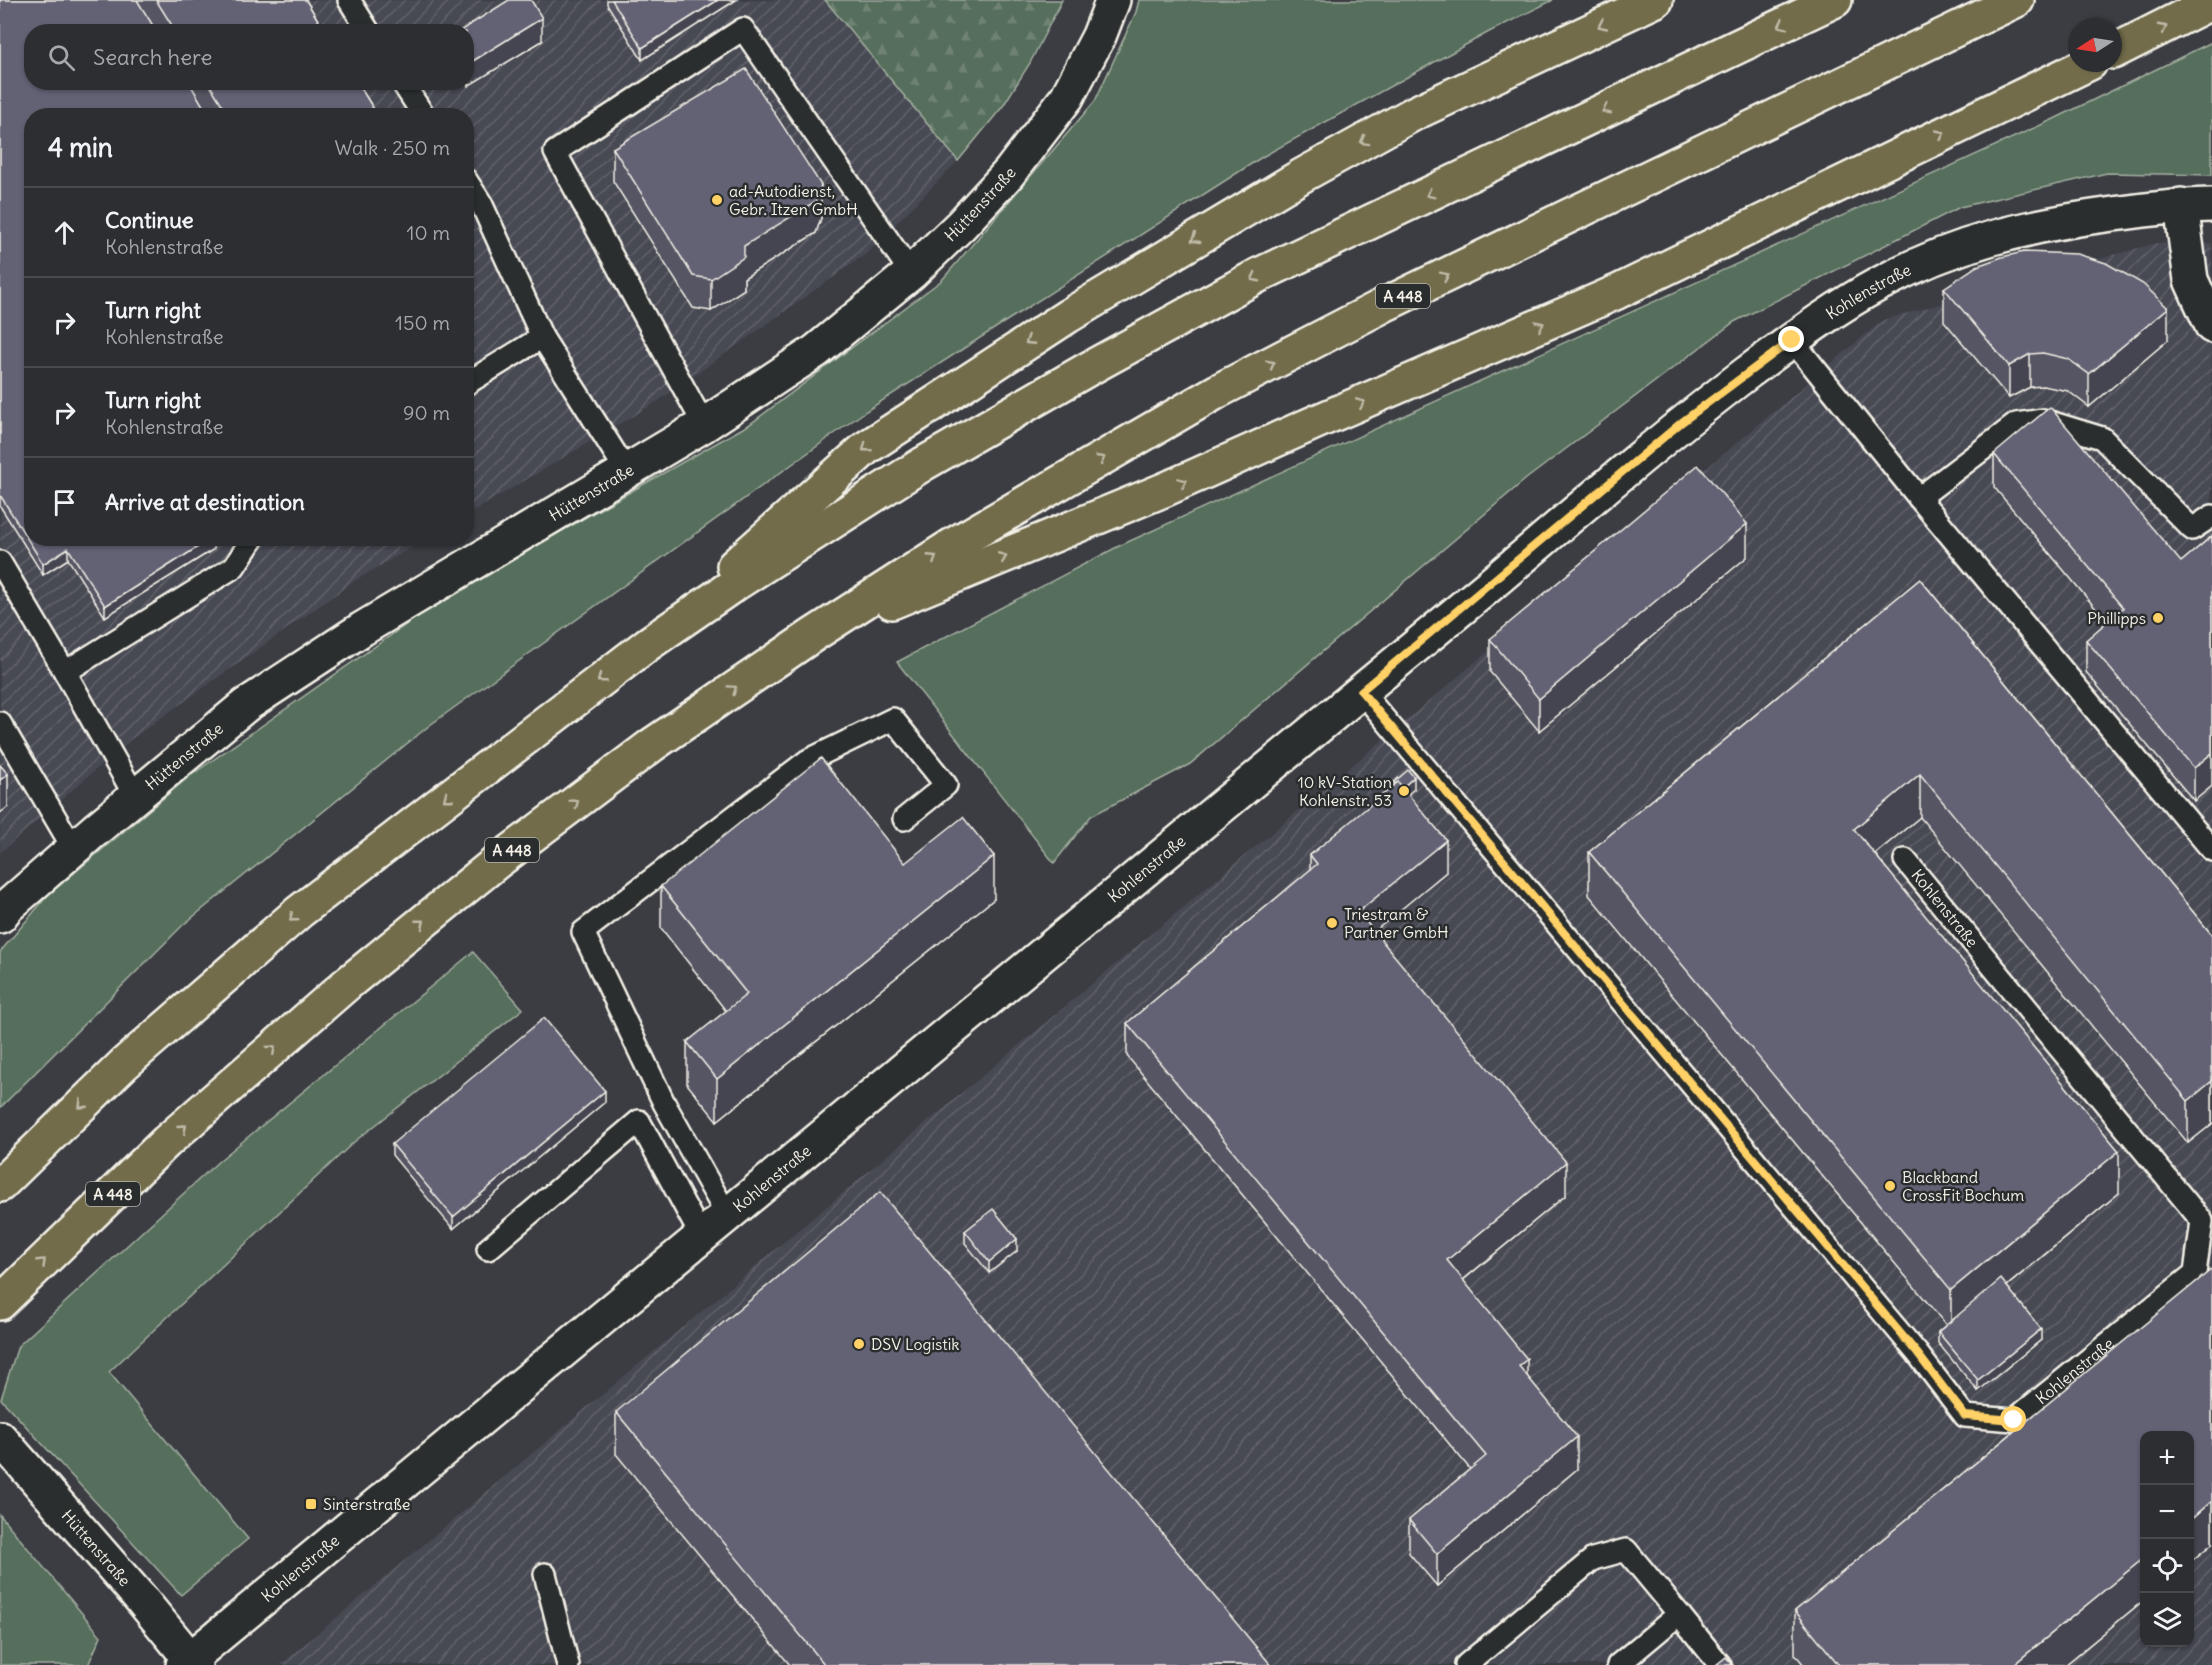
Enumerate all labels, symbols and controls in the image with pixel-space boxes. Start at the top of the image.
one-way arrow [1598,17,1609,29]
one-way arrow [1778,18,1789,30]
north arrow [2068,18,2122,72]
search box [24,24,474,90]
one-way arrow [2157,24,2167,35]
icon: search [45,41,78,74]
text: Search here [93,43,212,71]
one-way arrow [1602,102,1613,114]
one-way arrow [1934,130,1945,142]
text: 4 min [48,131,113,164]
one-way arrow [1360,134,1370,145]
text: Walk · 250 m [335,135,450,160]
street label: Hüttenstraße [940,163,1020,245]
place label: ad-Autodienst, Gebr. Itzen GmbH [729,181,858,219]
one-way arrow [1426,186,1437,198]
marker: ad-Autodienst, Gebr. Itzen GmbH [710,193,724,207]
text: Continue [105,206,194,234]
icon: ahead [48,216,81,249]
text: 10 m [407,220,450,245]
one-way arrow [1191,232,1201,244]
text: Kohlenstraße [105,234,224,259]
street label: Kohlenstraße [1822,259,1914,324]
one-way arrow [1250,271,1261,282]
one-way arrow [1438,271,1449,283]
road number: A 448 [1376,284,1430,308]
text: Turn right [105,296,201,324]
icon: right [48,306,81,339]
text: 150 m [395,310,450,335]
one-way arrow [1534,321,1545,333]
text: Kohlenstraße [105,324,224,349]
route end [1778,326,1804,352]
one-way arrow [1025,334,1036,345]
one-way arrow [1265,360,1275,371]
text: Turn right [105,386,201,414]
icon: right [48,396,81,429]
one-way arrow [1355,398,1366,410]
text: 90 m [403,400,450,425]
text: Kohlenstraße [105,414,224,439]
one-way arrow [862,441,873,452]
one-way arrow [1095,455,1105,467]
street label: Hüttenstraße [545,459,637,525]
one-way arrow [1176,477,1187,489]
icon: arrive [48,486,81,519]
text: Arrive at destination [105,488,305,516]
one-way arrow [996,552,1007,564]
one-way arrow [926,554,937,565]
place label: Phillipps [2087,608,2146,628]
marker: Phillipps [2151,611,2165,625]
one-way arrow [597,672,608,683]
one-way arrow [727,686,738,697]
street label: Hüttenstraße [141,718,227,794]
place label: 10 kV-Station Kohlenstr. 53 [1297,772,1392,810]
marker: 10 kV-Station Kohlenstr. 53 [1397,784,1411,798]
one-way arrow [443,791,454,802]
one-way arrow [568,800,579,811]
street label: Kohlenstraße [1104,831,1190,907]
road number: A 448 [485,838,539,862]
street label: Kohlenstraße [1907,865,1983,951]
place label: Triestram & Partner GmbH [1344,904,1448,942]
one-way arrow [289,910,300,921]
marker: Triestram & Partner GmbH [1325,916,1339,930]
one-way arrow [415,920,426,931]
one-way arrow [266,1045,276,1056]
one-way arrow [79,1098,89,1109]
one-way arrow [176,1124,187,1135]
street label: Kohlenstraße [729,1140,815,1216]
place label: Blackband CrossFit Bochum [1902,1167,2024,1205]
marker: Blackband CrossFit Bochum [1883,1179,1897,1193]
road number: A 448 [86,1182,140,1206]
one-way arrow [35,1259,46,1270]
street label: Kohlenstraße [2031,1333,2118,1408]
place label: DSV Logistik [871,1334,959,1354]
marker: DSV Logistik [852,1337,866,1351]
route start [2000,1406,2026,1432]
map controls [2140,1431,2194,1647]
button: + [2140,1431,2194,1485]
button: − [2140,1485,2194,1539]
place label: Sinterstraße [323,1494,410,1514]
marker: Sinterstraße [304,1497,318,1511]
street label: Hüttenstraße [57,1506,135,1590]
street label: Kohlenstraße [257,1530,343,1606]
button: locate [2140,1539,2194,1593]
button: layers [2140,1593,2194,1647]

